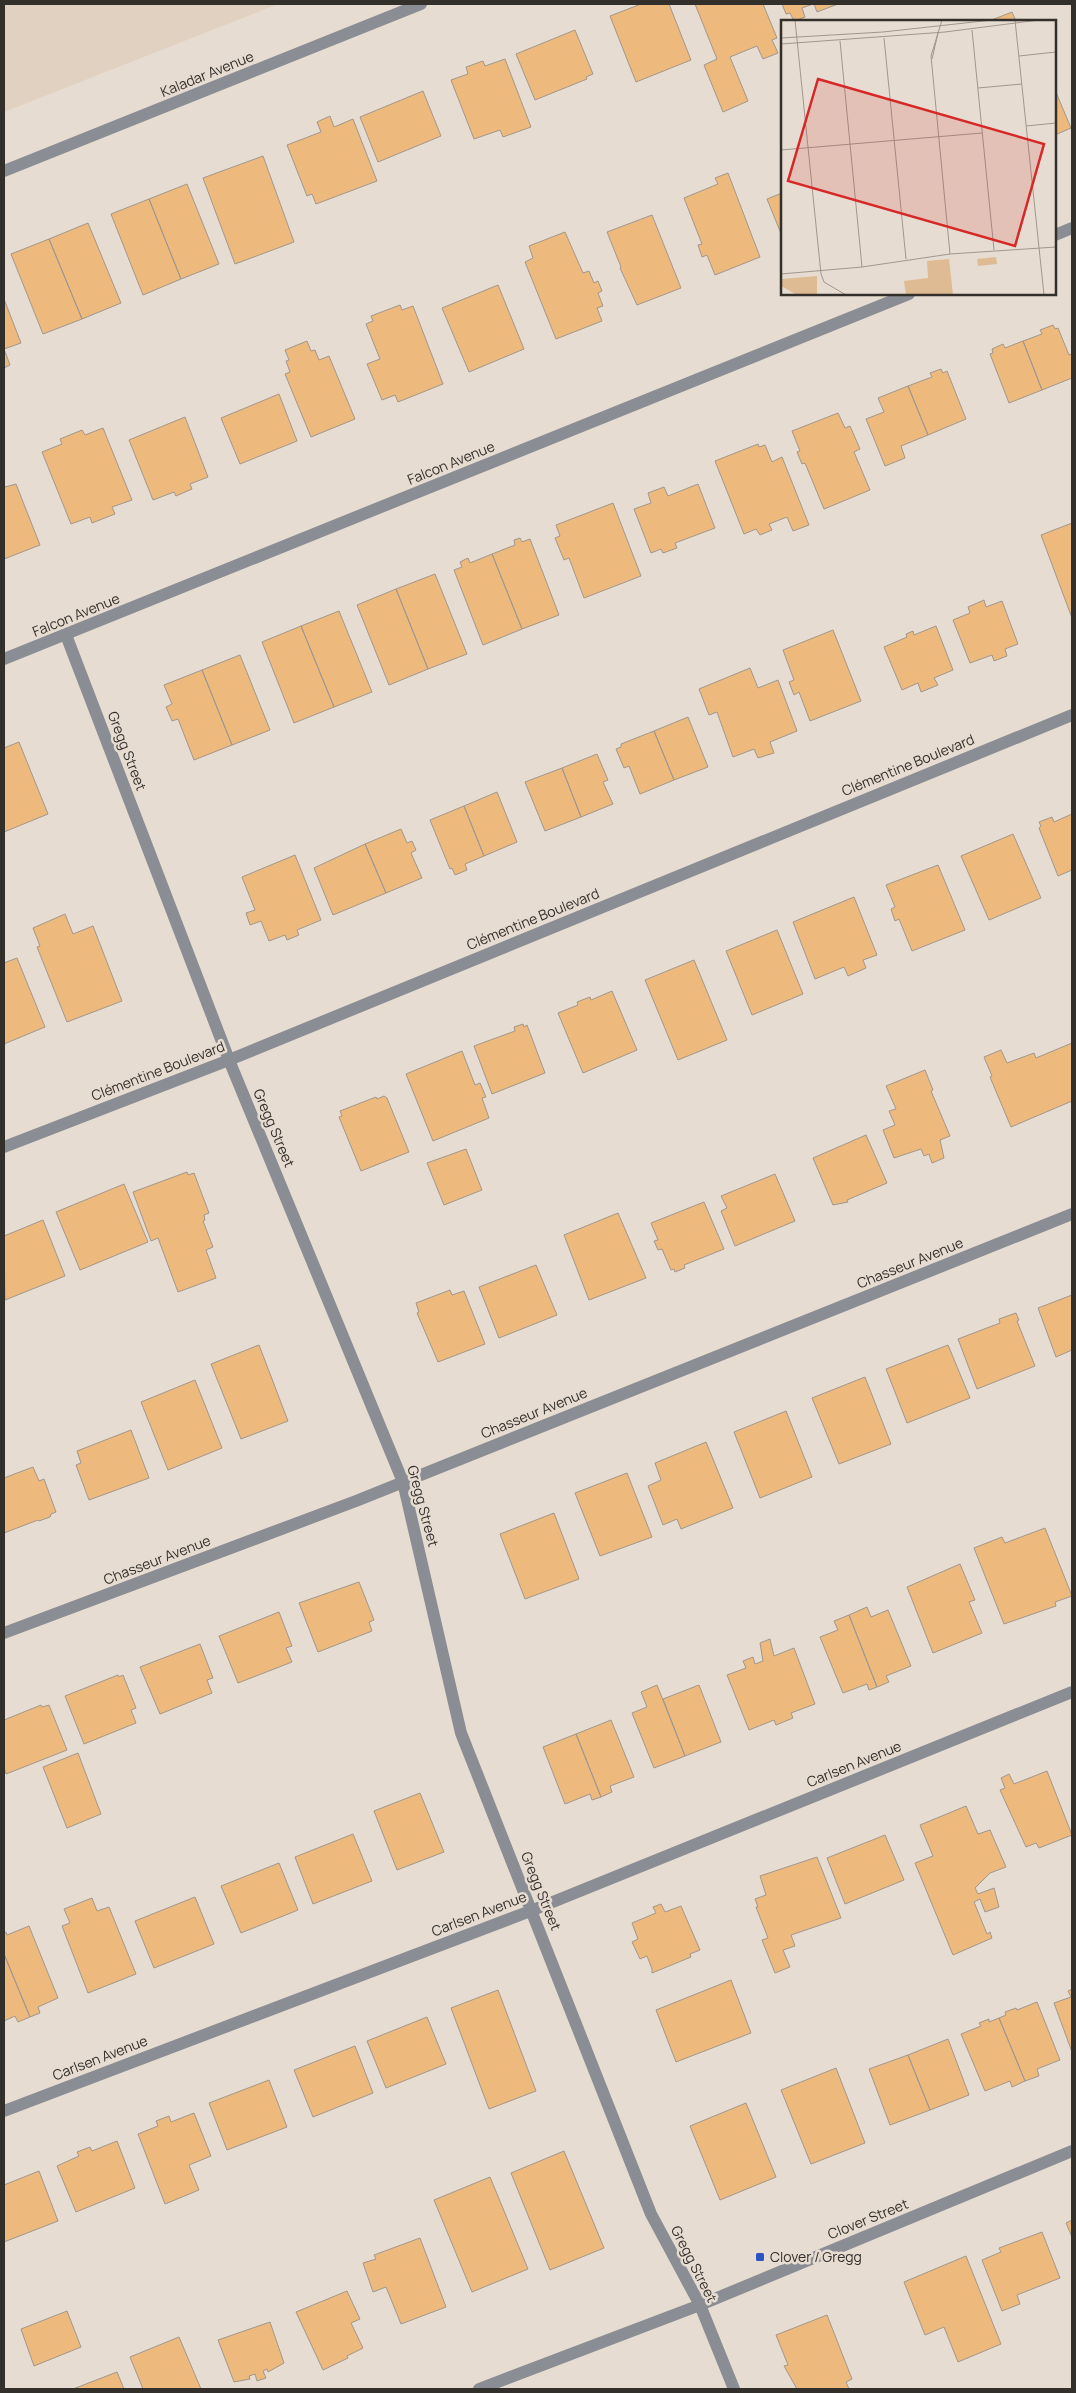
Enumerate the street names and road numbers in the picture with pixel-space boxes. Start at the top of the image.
street label: Kaladar Avenue [157,46,256,101]
street label: Falcon Avenue [404,436,497,489]
street label: Falcon Avenue [29,588,122,641]
street label: Gregg Street [104,708,151,794]
street label: Clémentine Boulevard [839,729,977,800]
street label: Clémentine Boulevard [464,883,602,954]
street label: Clémentine Boulevard [88,1036,227,1105]
street label: Gregg Street [249,1086,300,1170]
street label: Chasseur Avenue [854,1233,966,1293]
street label: Chasseur Avenue [478,1383,590,1443]
street label: Gregg Street [404,1463,444,1549]
street label: Chasseur Avenue [101,1530,213,1589]
street label: Carlsen Avenue [804,1736,904,1791]
street label: Gregg Street [517,1849,566,1933]
street label: Carlsen Avenue [429,1887,529,1940]
street label: Carlsen Avenue [50,2031,150,2084]
street label: Clover Street [825,2194,911,2243]
street label: Gregg Street [667,2222,722,2306]

